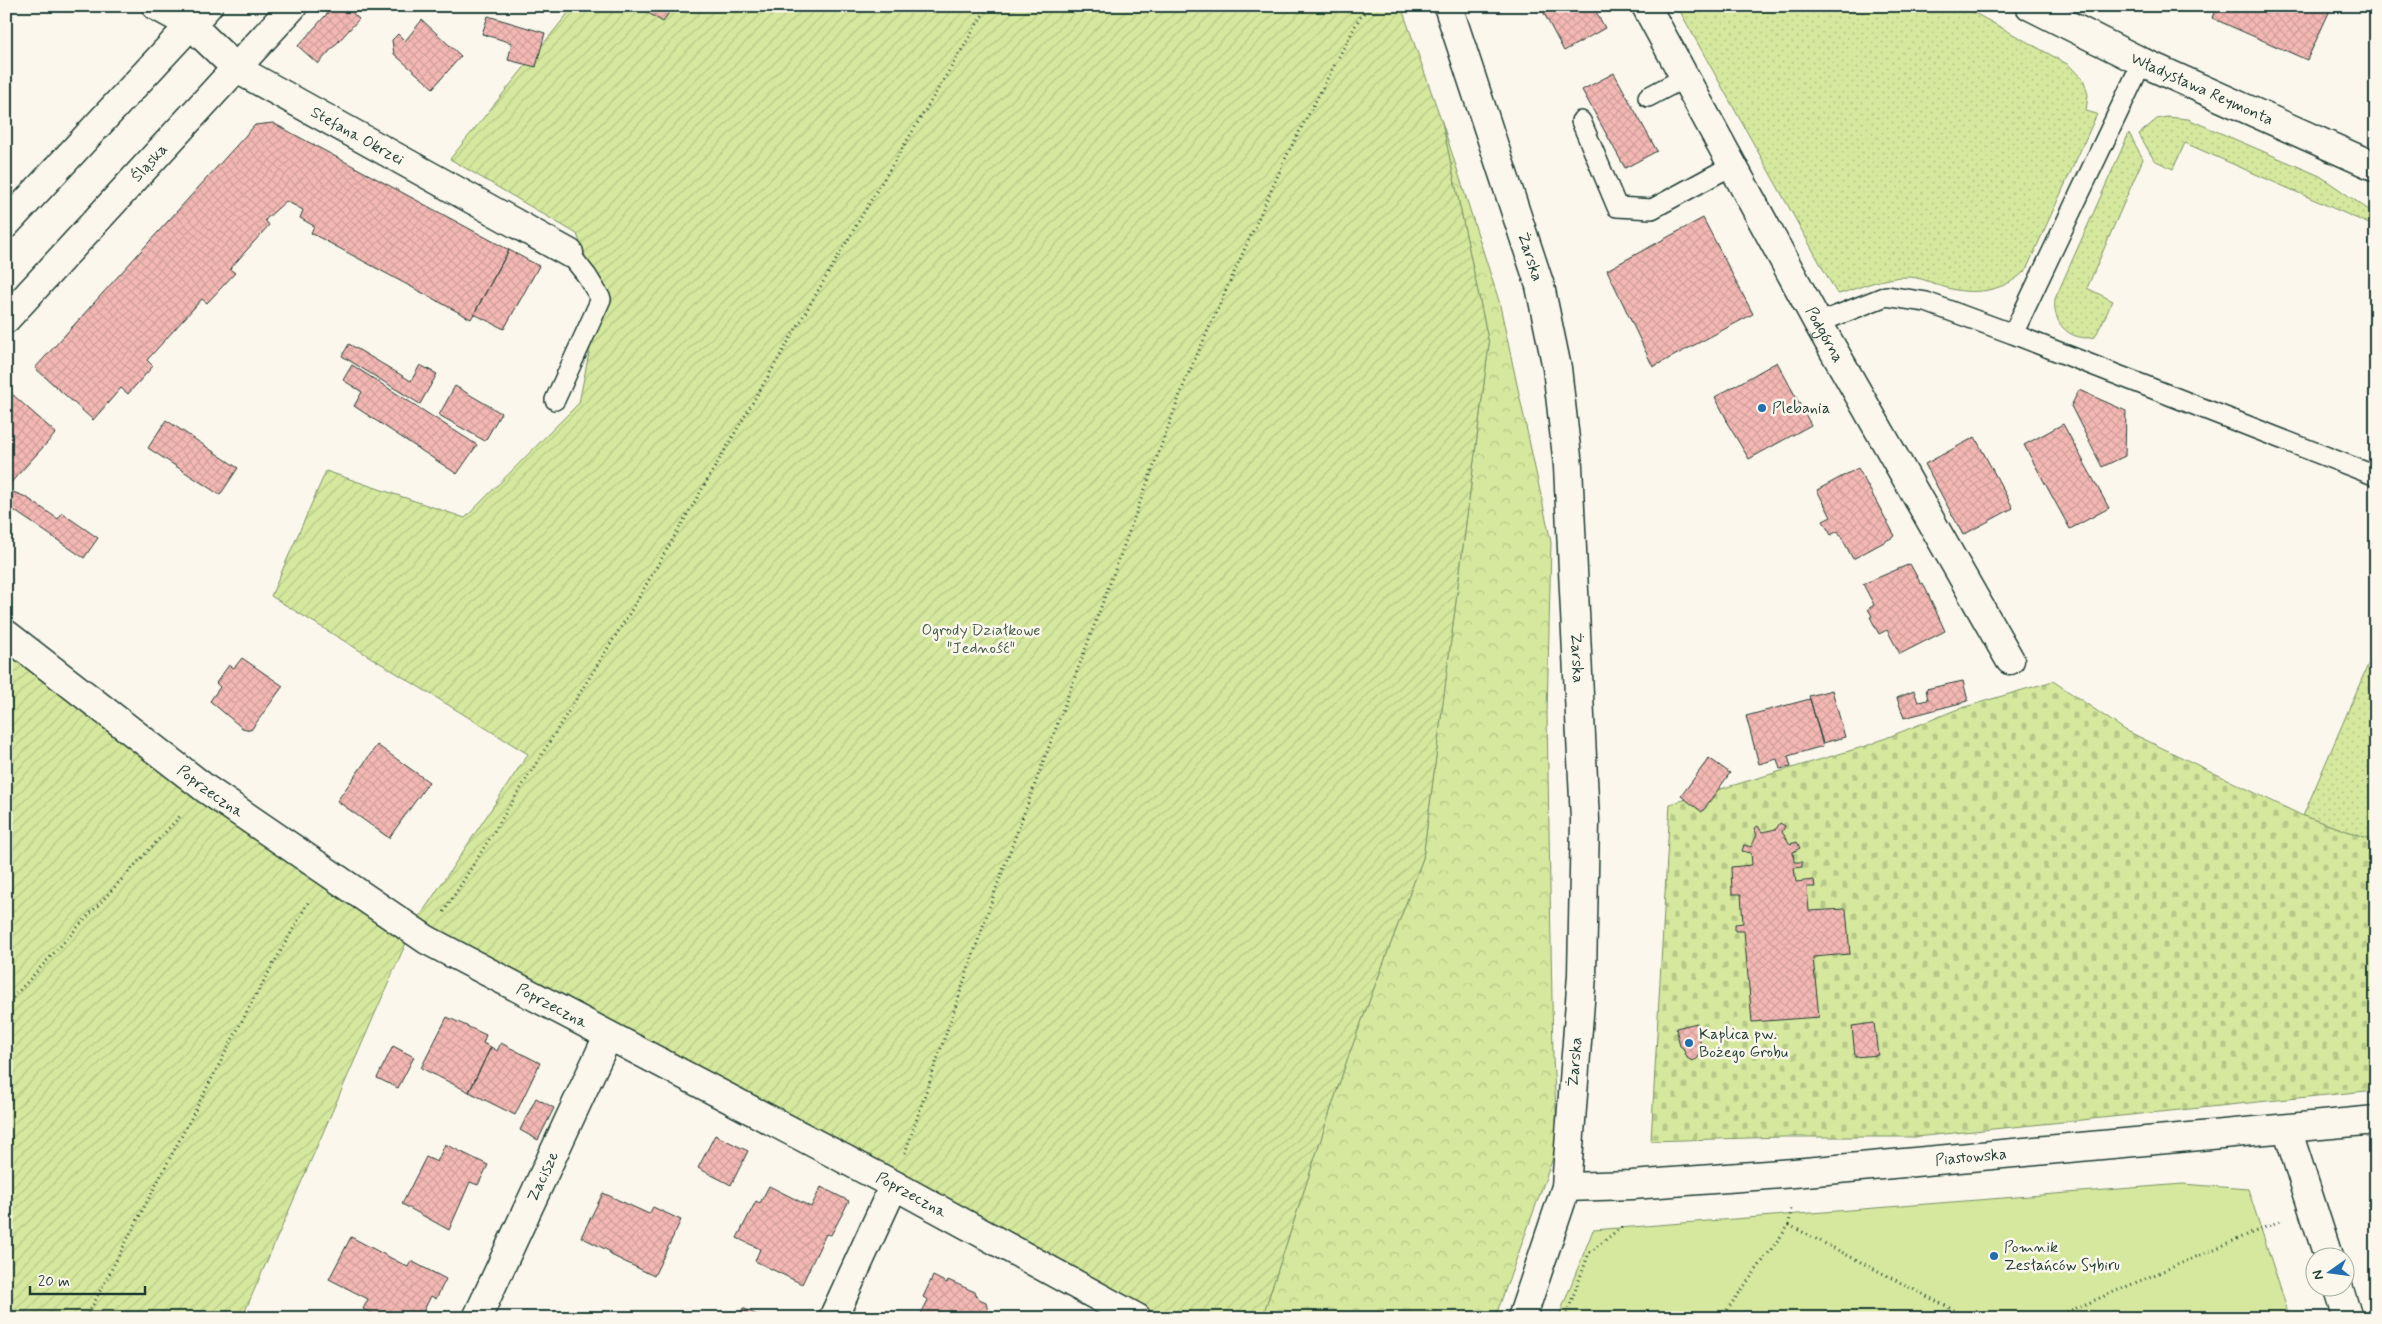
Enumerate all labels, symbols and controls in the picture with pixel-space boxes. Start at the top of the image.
street label: Władysława Reymonta [2127,48,2277,130]
street label: Stefana Okrzei [307,101,408,170]
street label: Śląska [126,139,172,186]
street label: Żarska [1513,230,1548,284]
street label: Podgórna [1801,303,1849,366]
place label: Plebania [1772,398,1830,419]
marker: Plebania [1756,402,1768,414]
park label: Ogrody Działkowe "Jedność" [922,620,1040,659]
street label: Żarska [1566,632,1589,683]
street label: Poprzeczna [173,760,248,823]
street label: Poprzeczna [513,978,592,1033]
place label: Kaplica pw. Bożego Grobu [1699,1024,1788,1063]
street label: Żarska [1563,1036,1587,1088]
marker: Kaplica pw. Bożego Grobu [1683,1037,1695,1049]
street label: Piastowska [1934,1143,2008,1171]
street label: Zacisze [522,1148,564,1205]
street label: Poprzeczna [873,1167,951,1223]
place label: Pomnik Zesłańców Sybiru [2004,1237,2120,1276]
north arrow [2304,1246,2354,1296]
marker: Pomnik Zesłańców Sybiru [1988,1250,2000,1262]
scale bar [30,1264,145,1296]
text: N [2308,1268,2328,1282]
text: 20 m [38,1272,70,1292]

